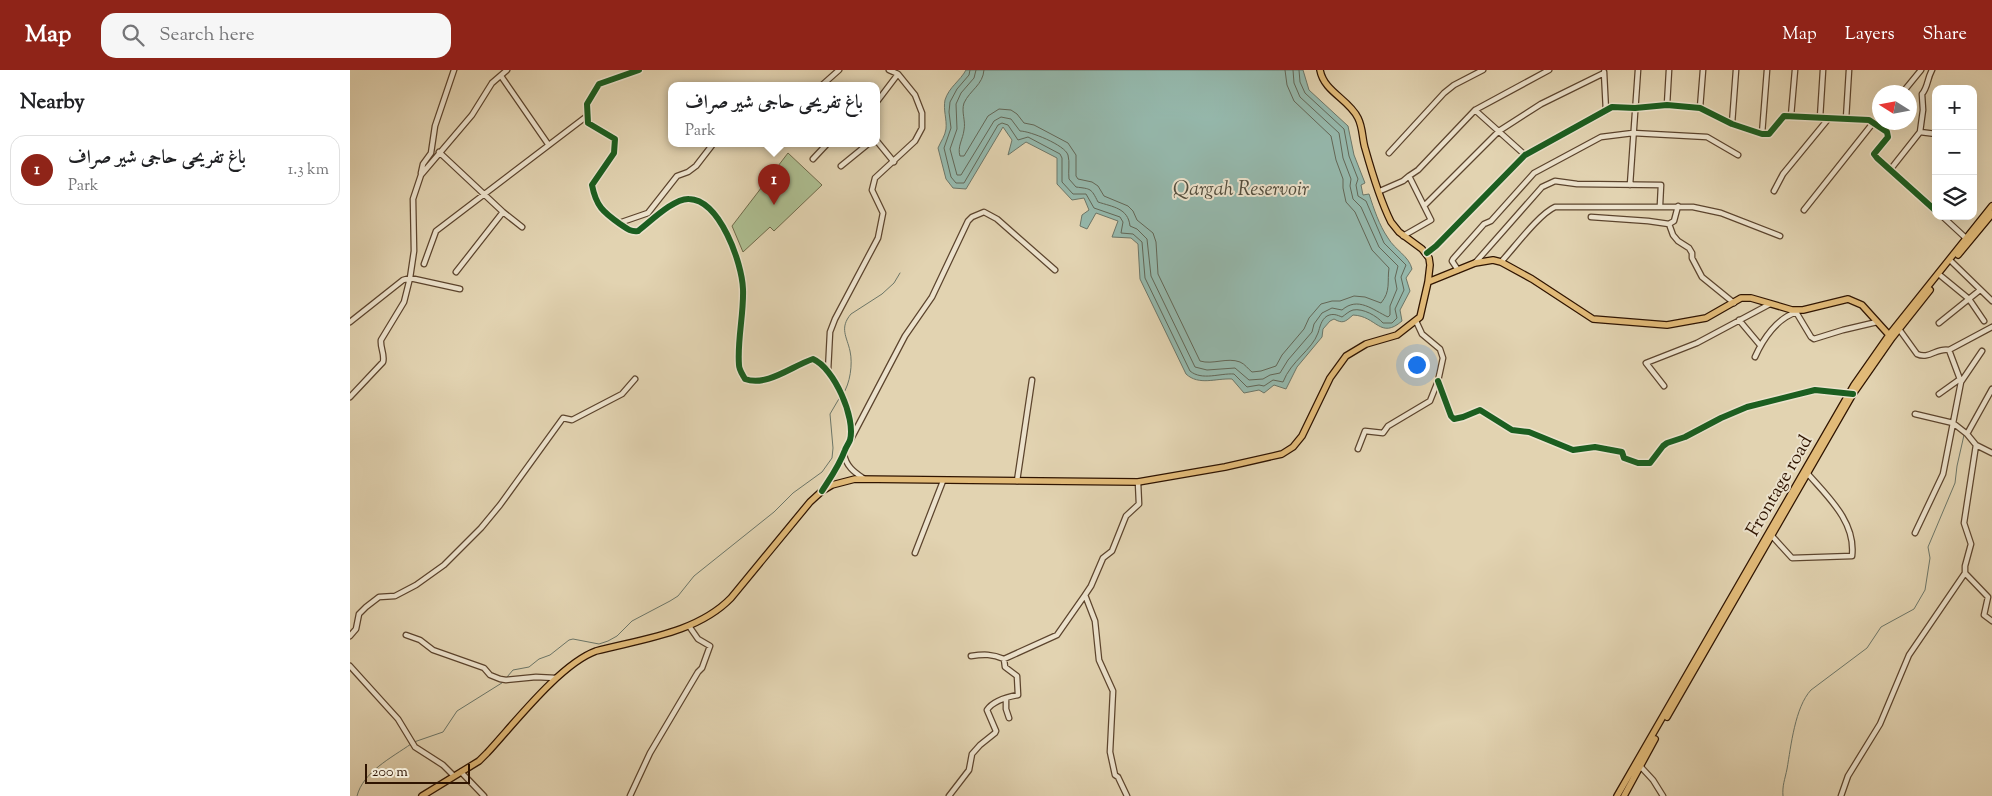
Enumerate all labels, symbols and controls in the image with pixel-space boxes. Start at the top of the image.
search box [101,13,451,58]
text: Map [25,18,71,52]
icon: search [119,21,147,49]
text: Search here [159,22,255,49]
text: Map [1782,22,1817,48]
text: Layers [1845,22,1895,48]
text: Share [1923,22,1967,48]
popup [668,82,880,147]
north arrow [1872,85,1917,130]
map controls [1932,85,1977,220]
button: + [1932,85,1977,130]
text: Nearby [20,88,85,118]
text: باغ تفریحی حاجی شیر صراف [685,90,863,117]
text: Park [685,120,716,143]
button: − [1932,130,1977,175]
text: باغ تفریحی حاجی شیر صراف [68,145,246,172]
text: 1 [34,159,40,182]
text: 1.3 km [288,159,329,182]
pin: 1 [758,164,790,205]
text: Park [68,175,99,198]
button: layers [1932,175,1977,220]
water label: Qargah Reservoir [1173,176,1309,205]
your location [1404,352,1430,378]
street label: Frontage road [1740,431,1820,542]
scale bar [365,761,470,784]
text: 200 m [372,763,408,783]

